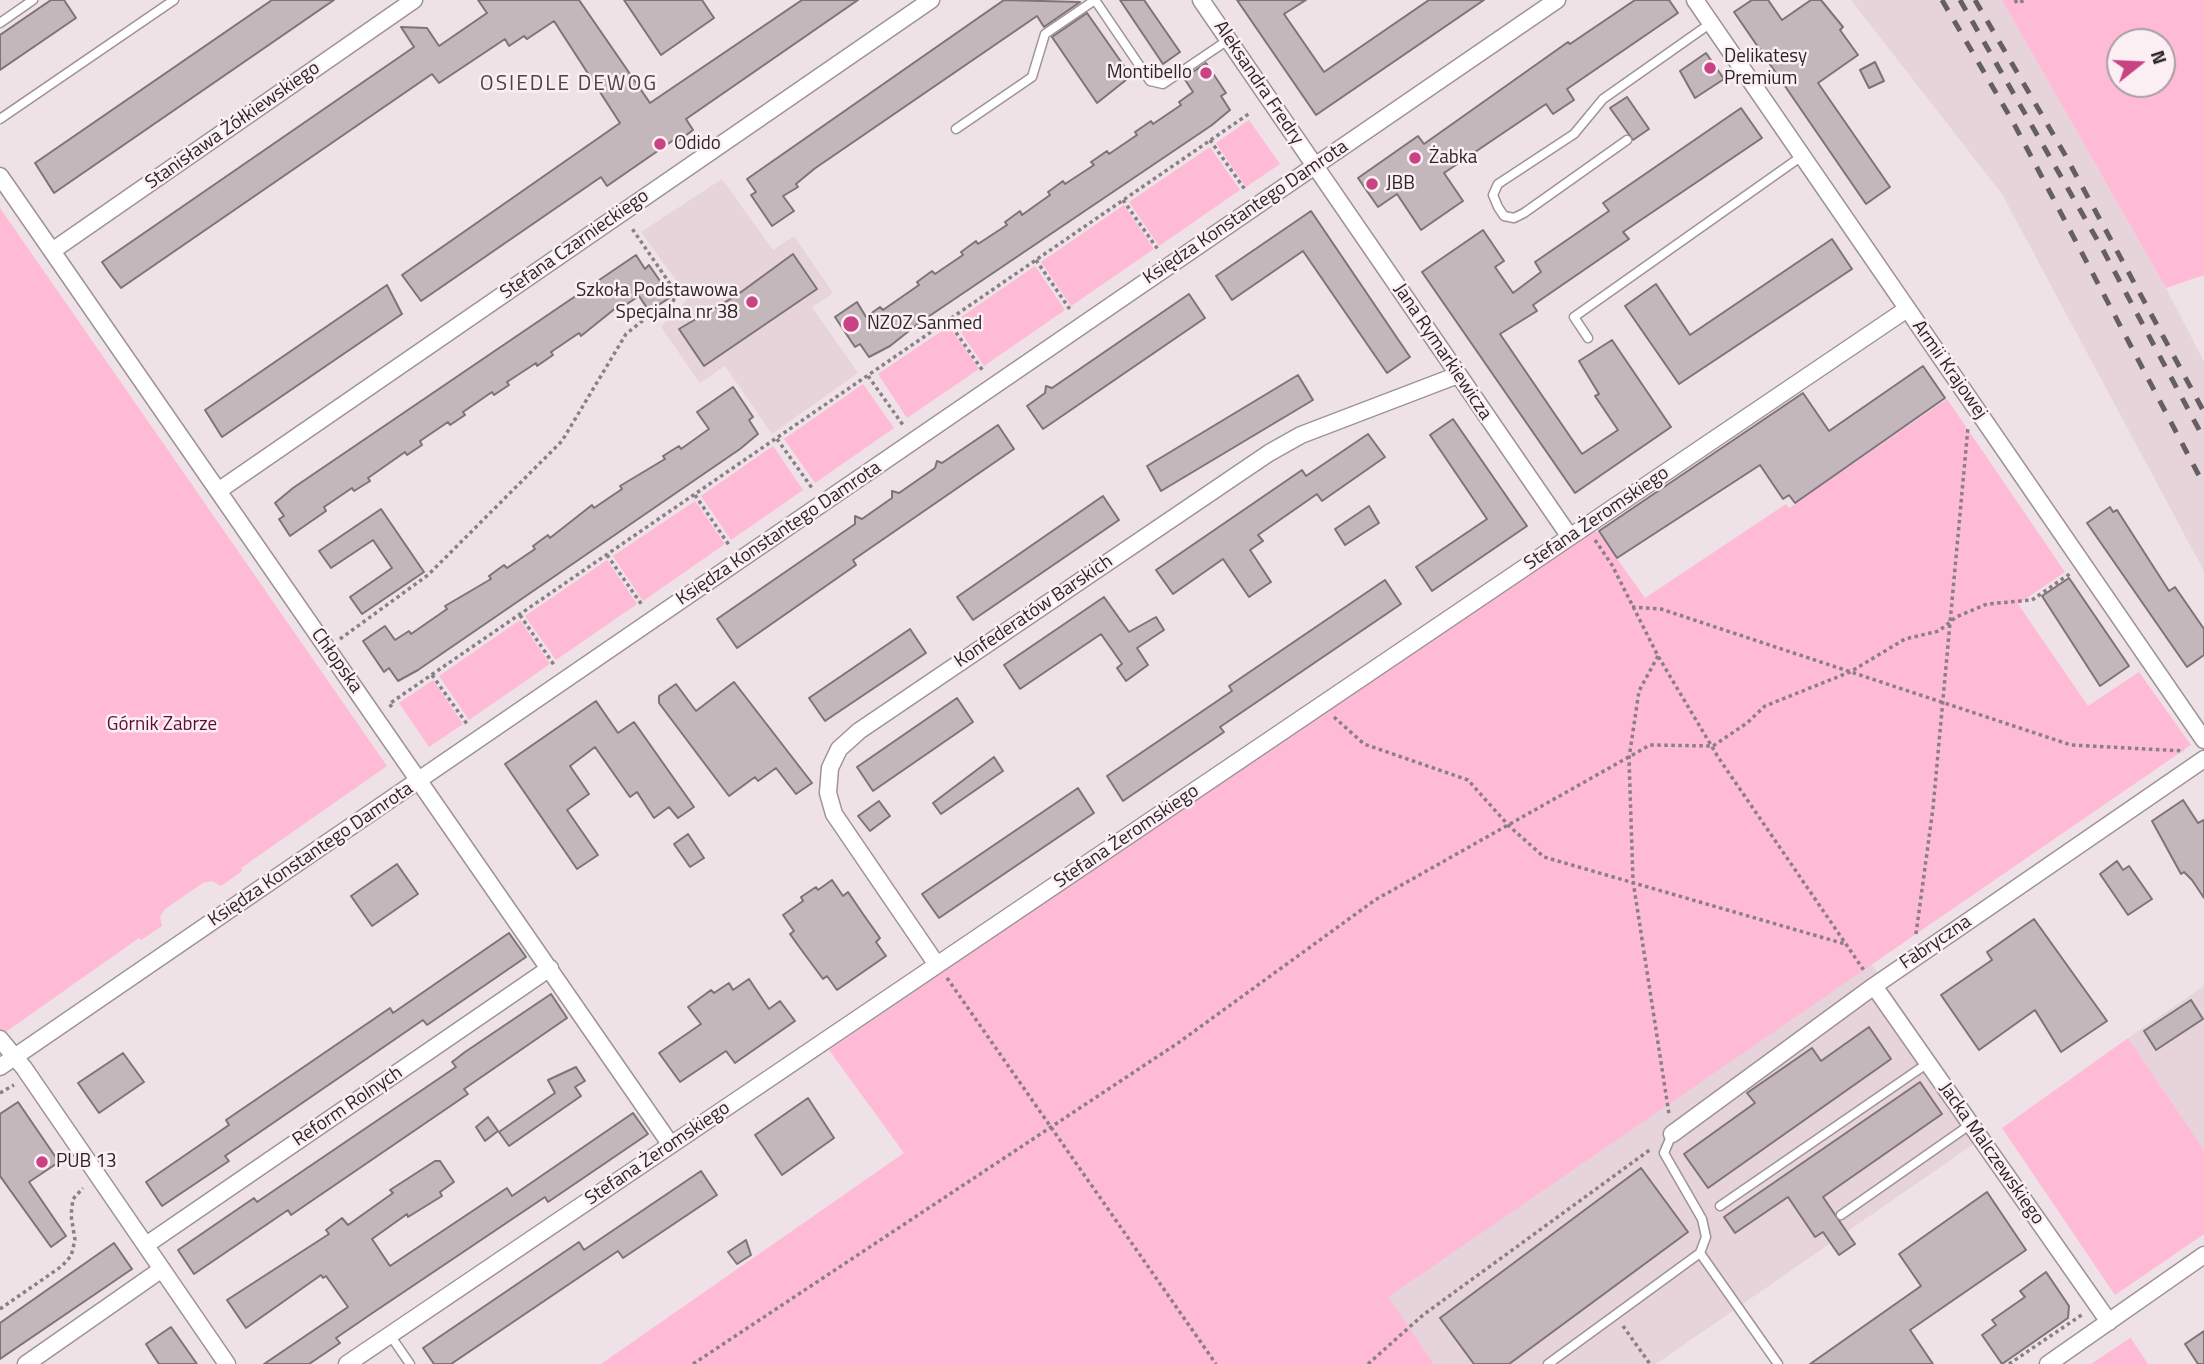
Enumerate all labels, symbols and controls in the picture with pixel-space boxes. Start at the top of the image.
street label: Aleksandra Fredry [1208,17,1308,149]
north arrow [2106,28,2176,98]
place label: Delikatesy Premium [1724,46,1807,90]
text: N [2144,46,2175,68]
street label: Stanisława Żółkiewskiego [141,57,325,195]
marker: Delikatesy Premium [1702,60,1718,76]
place label: Montibello [1107,62,1192,84]
marker: Montibello [1198,65,1214,81]
district label: OSIEDLE DEWOG [481,72,657,98]
place label: Odido [674,133,721,155]
marker: Odido [652,136,668,152]
street label: Księdza Konstantego Damrota [1139,136,1353,290]
place label: Żabka [1429,147,1477,169]
marker: Żabka [1407,150,1423,166]
place label: JBB [1386,173,1415,195]
marker: JBB [1364,176,1380,192]
street label: Stefana Czarnieckiego [496,185,654,305]
street label: Jana Rymarkiewicza [1388,279,1496,425]
place label: Szkoła Podstawowa Specjalna nr 38 [576,280,738,324]
marker: Szkoła Podstawowa Specjalna nr 38 [744,294,760,310]
place label: NZOZ Sanmed [867,313,982,335]
marker: NZOZ Sanmed [841,314,861,334]
street label: Armii Krajowej [1907,316,1991,424]
street label: Księdza Konstantego Damrota [672,457,886,611]
street label: Stefana Żeromskiego [1520,462,1674,576]
street label: Konfederatów Barskich [951,551,1117,673]
street label: Chłopska [305,624,367,698]
park label: Górnik Zabrze [107,714,217,736]
street label: Księdza Konstantego Damrota [204,778,418,932]
street label: Stefana Żeromskiego [1050,780,1204,894]
street label: Fabryczna [1896,911,1976,975]
street label: Reform Rolnych [289,1062,407,1152]
street label: Jacka Malczewskiego [1933,1079,2049,1229]
street label: Stefana Żeromskiego [581,1097,735,1211]
place label: PUB 13 [56,1151,117,1173]
marker: PUB 13 [34,1154,50,1170]

